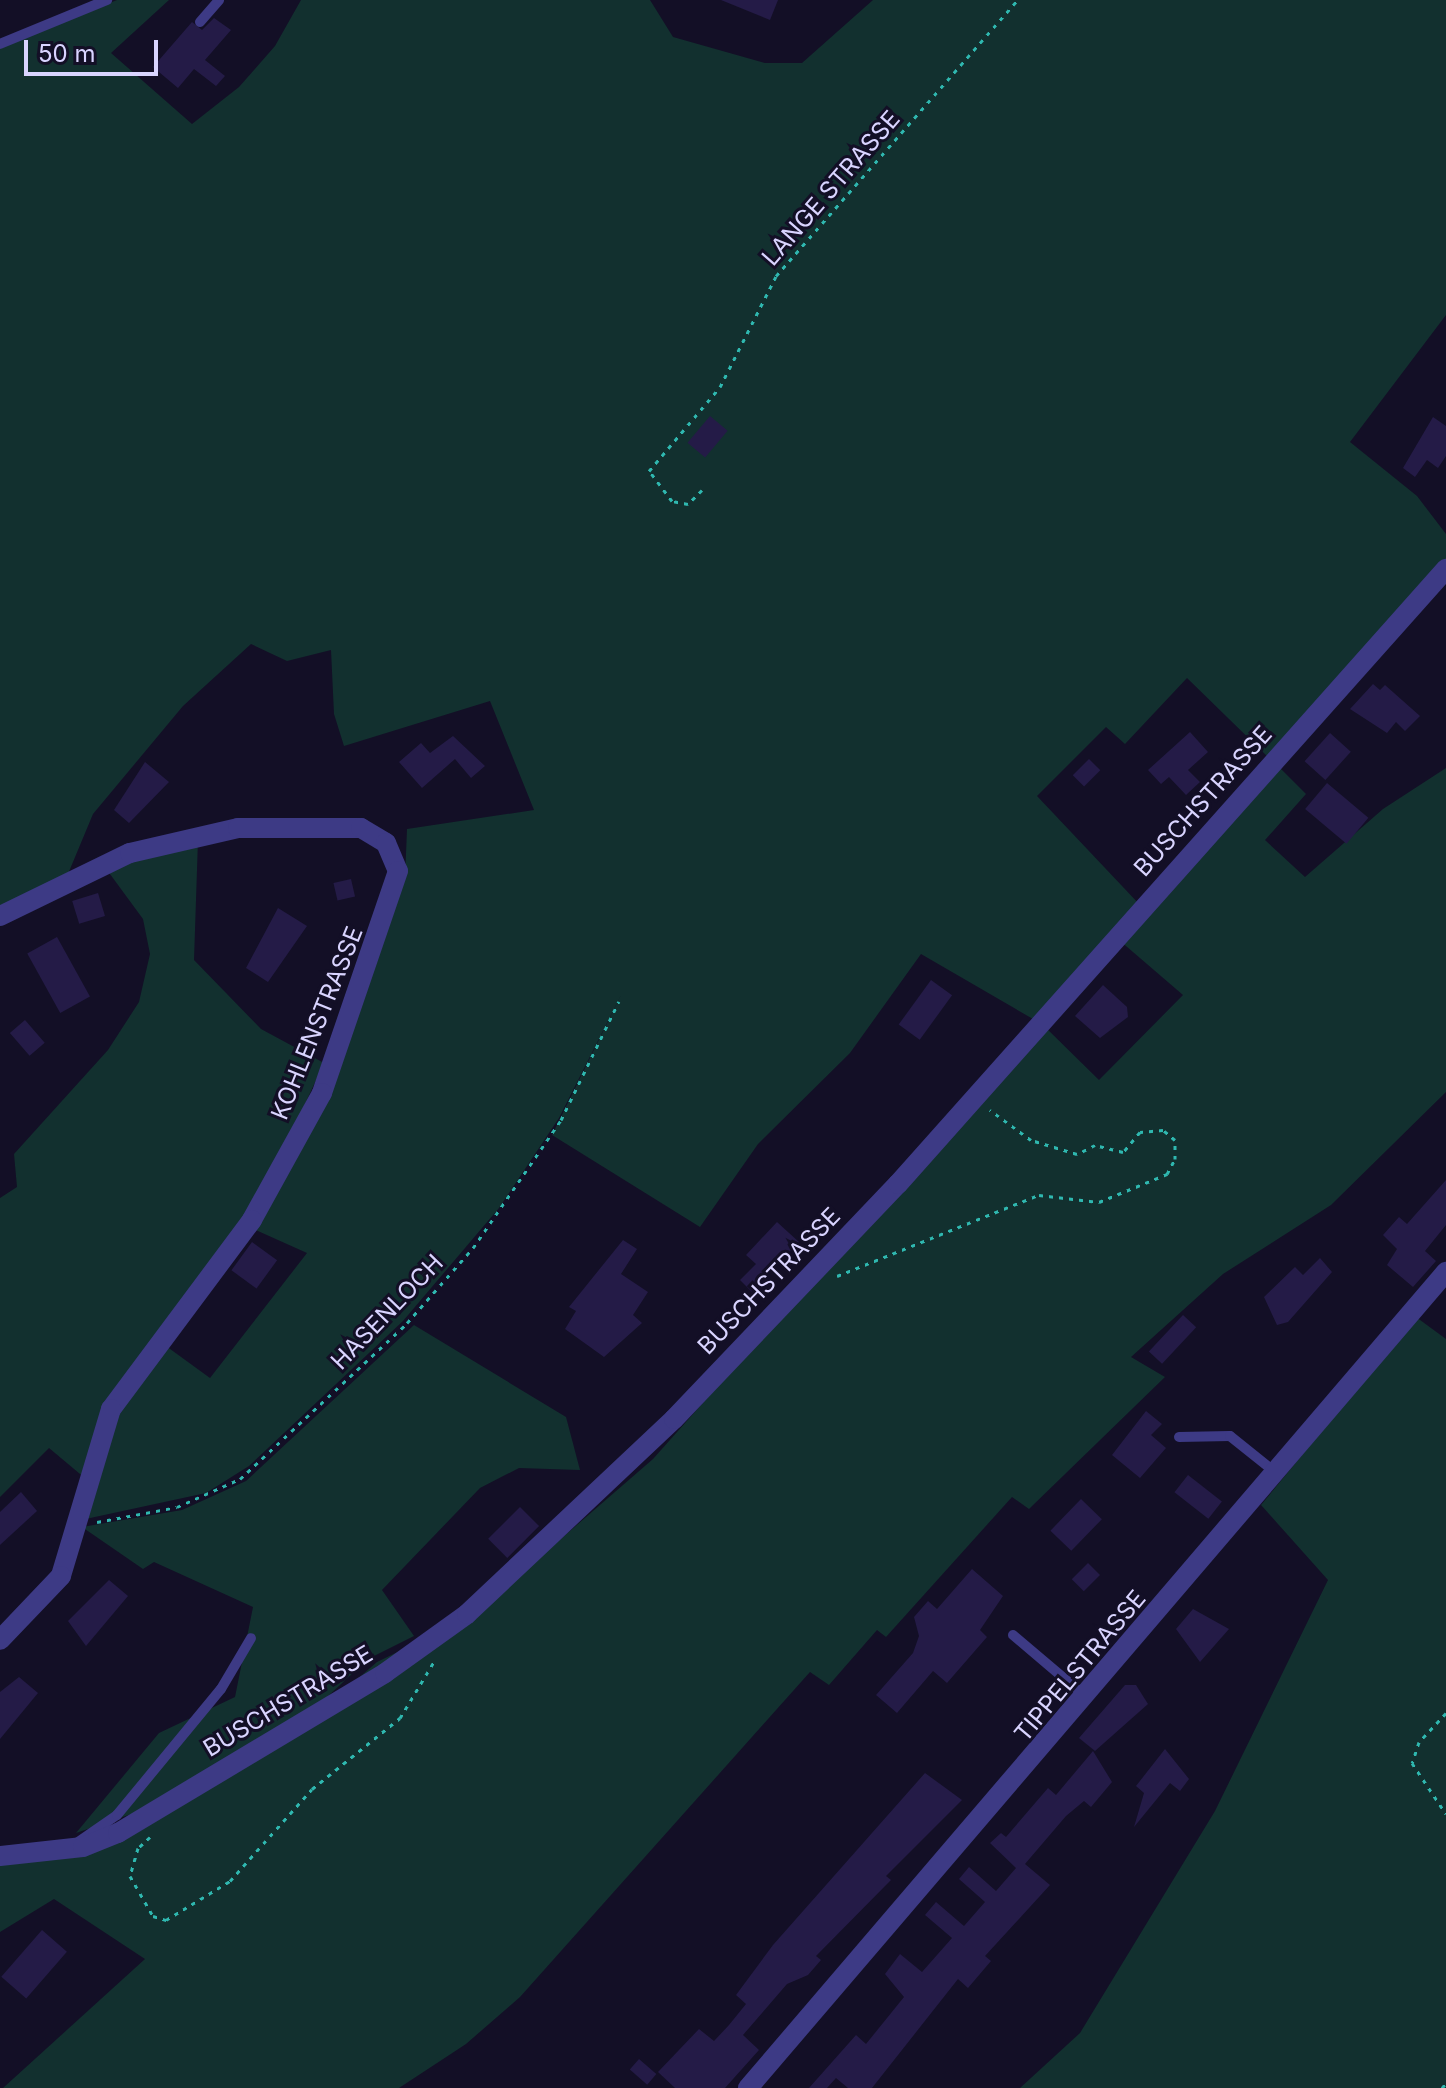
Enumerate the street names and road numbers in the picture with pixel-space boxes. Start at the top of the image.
street label: LANGE STRASSE [756,105,906,271]
street label: BUSCHSTRASSE [1128,720,1278,882]
street label: KOHLENSTRASSE [265,922,369,1124]
street label: BUSCHSTRASSE [692,1202,846,1360]
street label: HASENLOCH [325,1248,449,1376]
street label: TIPPELSTRASSE [1008,1584,1152,1748]
street label: BUSCHSTRASSE [198,1639,378,1763]

